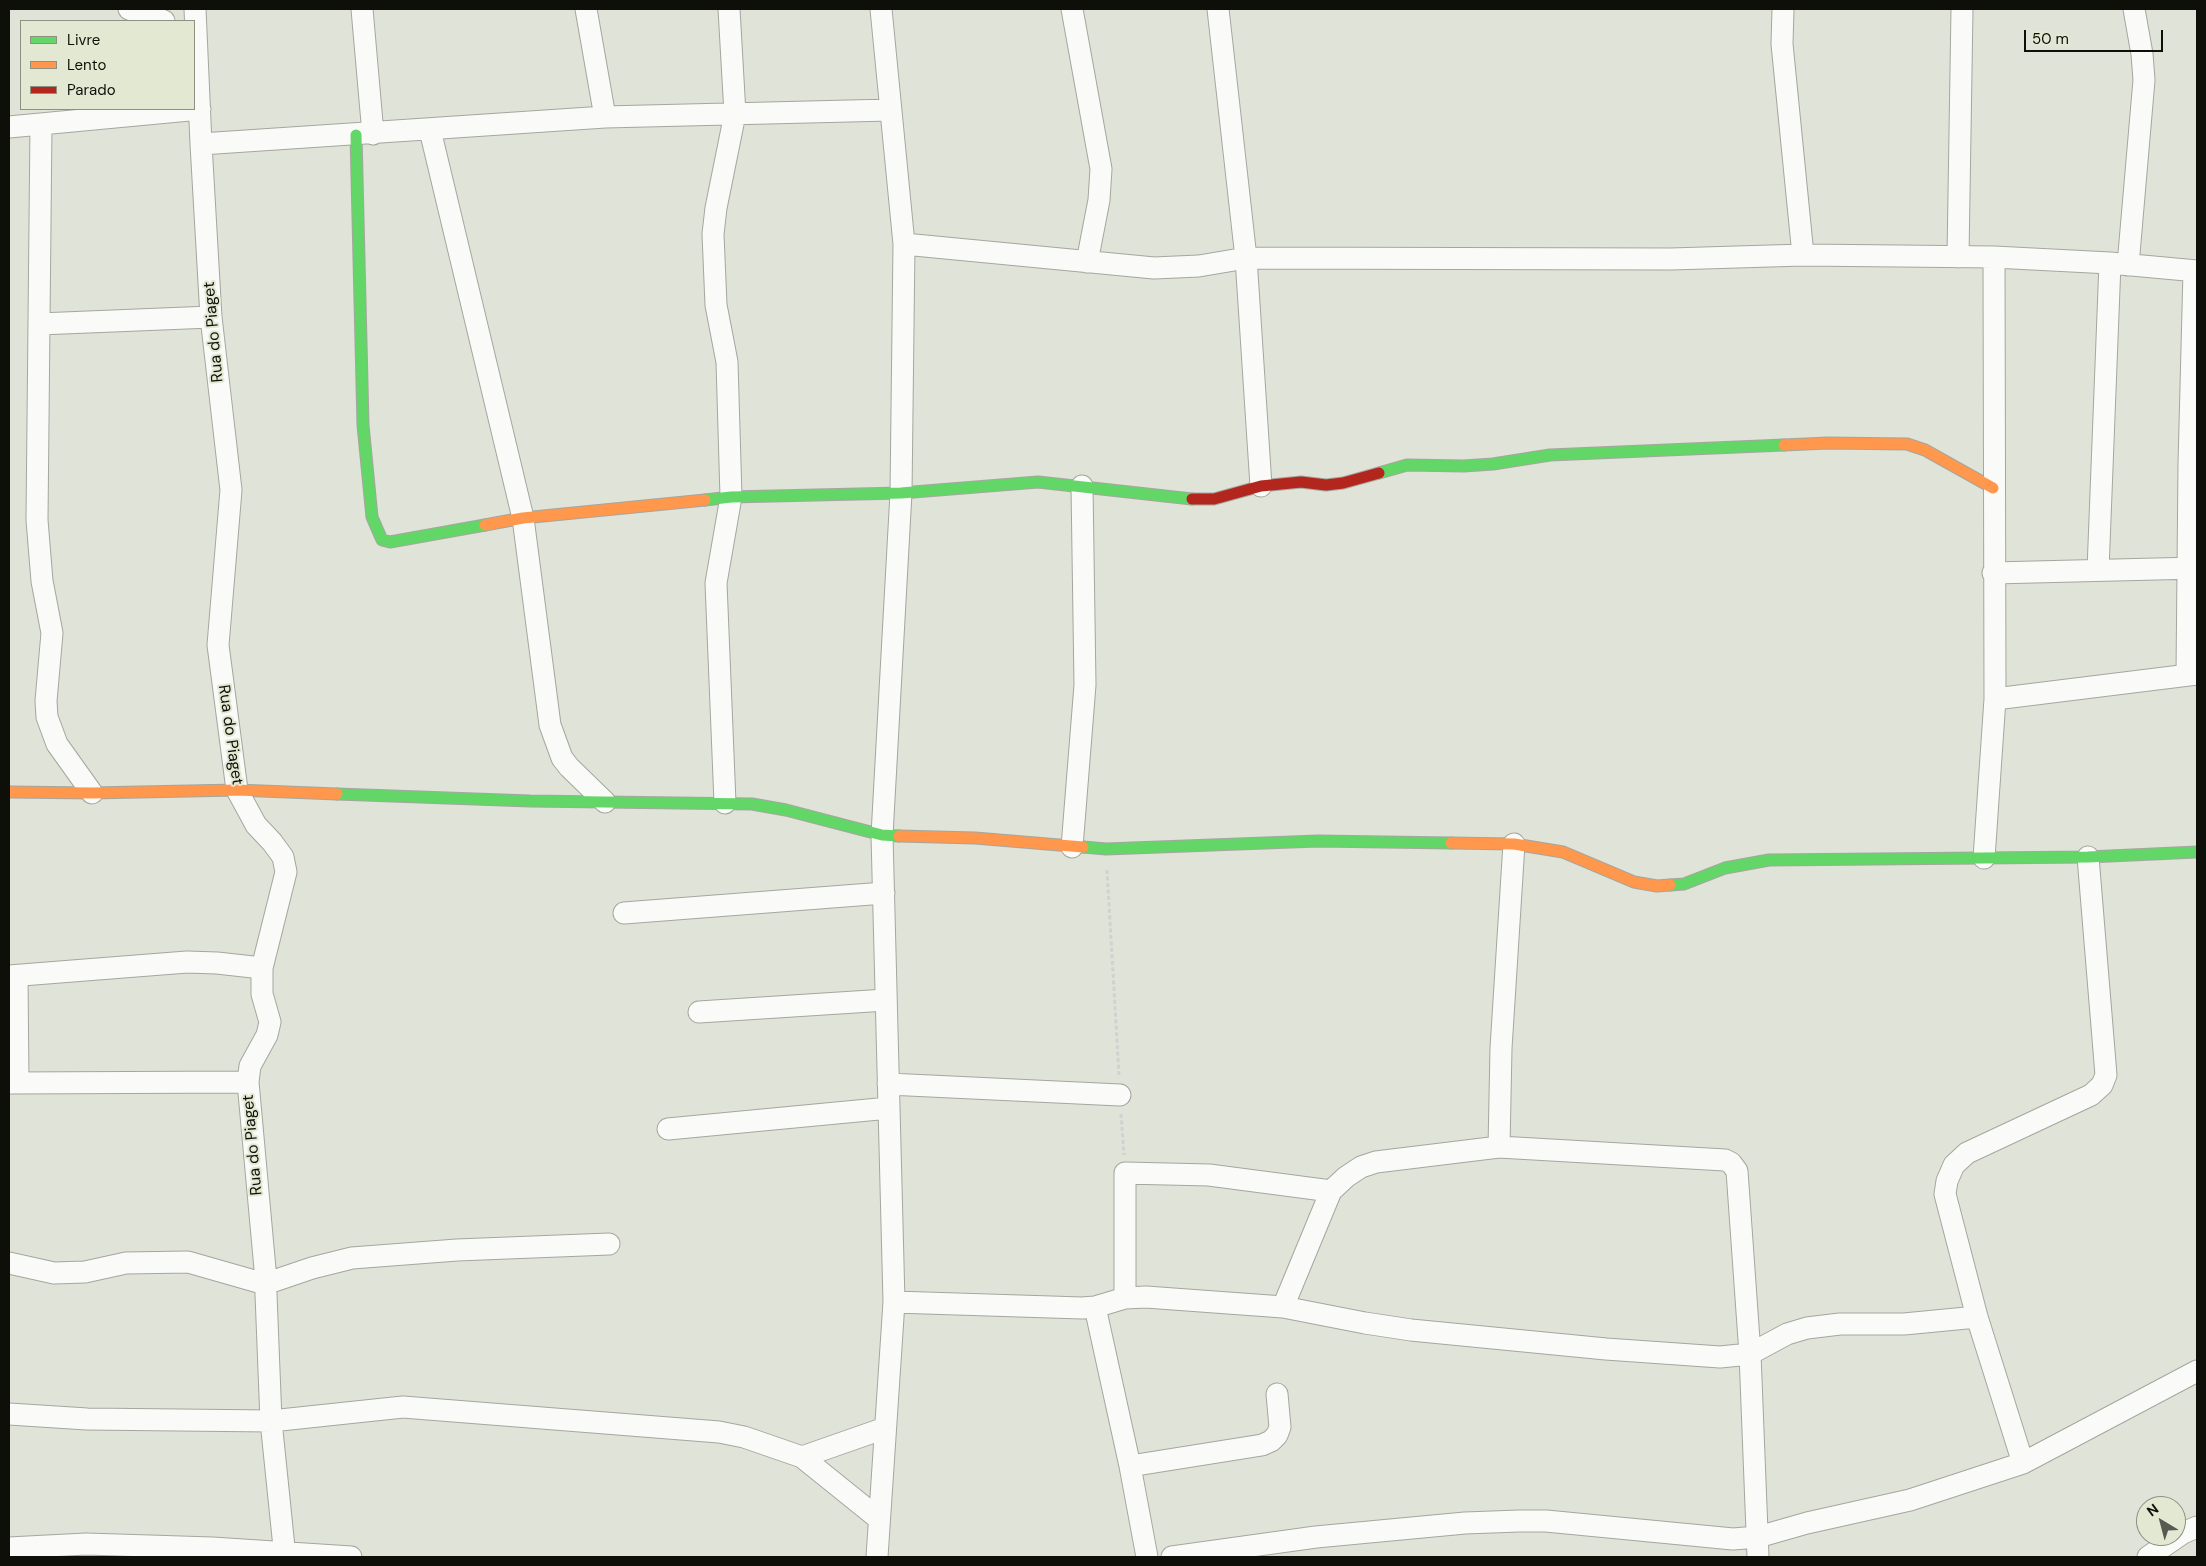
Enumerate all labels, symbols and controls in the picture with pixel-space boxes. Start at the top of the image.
legend [20,20,195,110]
scale bar [2026,20,2165,52]
text: 50 m [2032,29,2069,49]
text: Livre [67,30,100,50]
text: Lento [67,55,106,75]
text: Parado [67,80,116,100]
street label: Rua do Piaget [200,281,228,383]
street label: Rua do Piaget [213,684,247,786]
street label: Rua do Piaget [239,1094,267,1196]
north arrow [2136,1496,2186,1546]
text: N [2143,1500,2162,1520]

